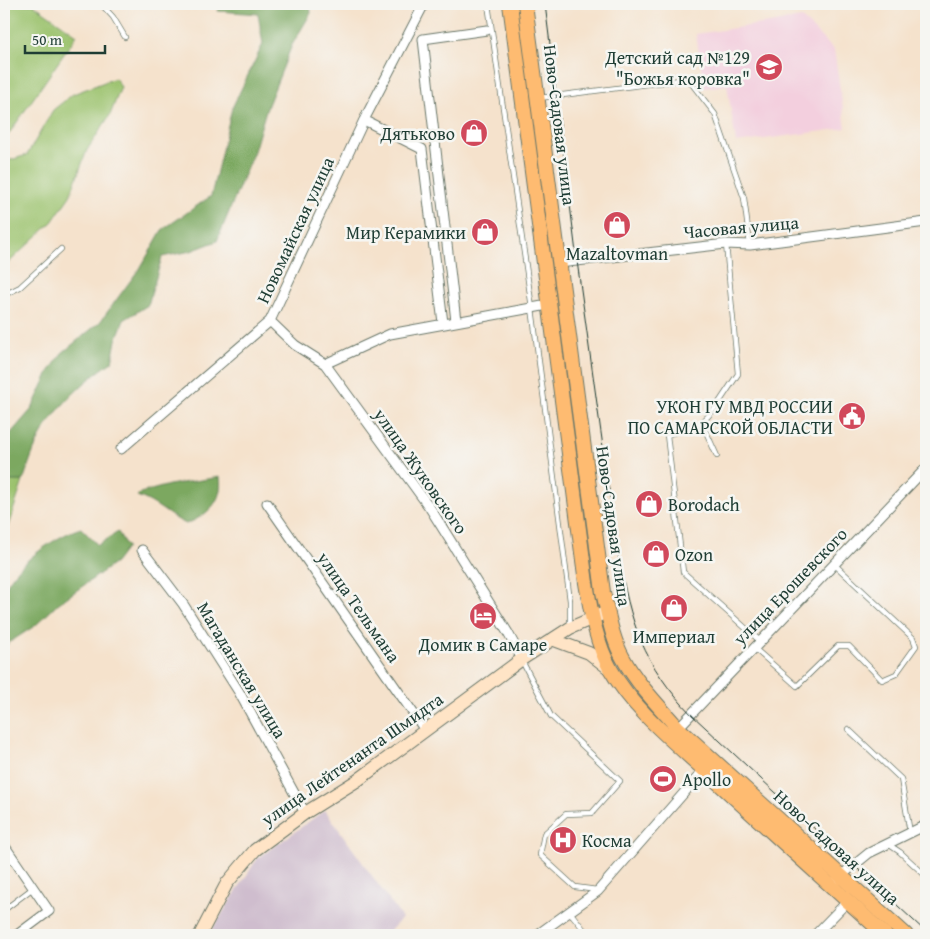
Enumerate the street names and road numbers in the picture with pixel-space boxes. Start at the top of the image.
street label: Ново-Садовая улица [537,43,583,207]
street label: Новомайская улица [249,152,341,308]
street label: Часовая улица [682,208,800,245]
street label: улица Жуковского [367,402,475,540]
street label: Ново-Садовая улица [589,444,639,608]
street label: улица Ерошевского [726,521,853,652]
street label: улица Тельмана [310,545,408,668]
street label: Магаданская улица [190,596,294,744]
street label: улица Лейтенанта Шмидта [255,686,449,833]
street label: Ново-Садовая улица [768,783,906,911]

